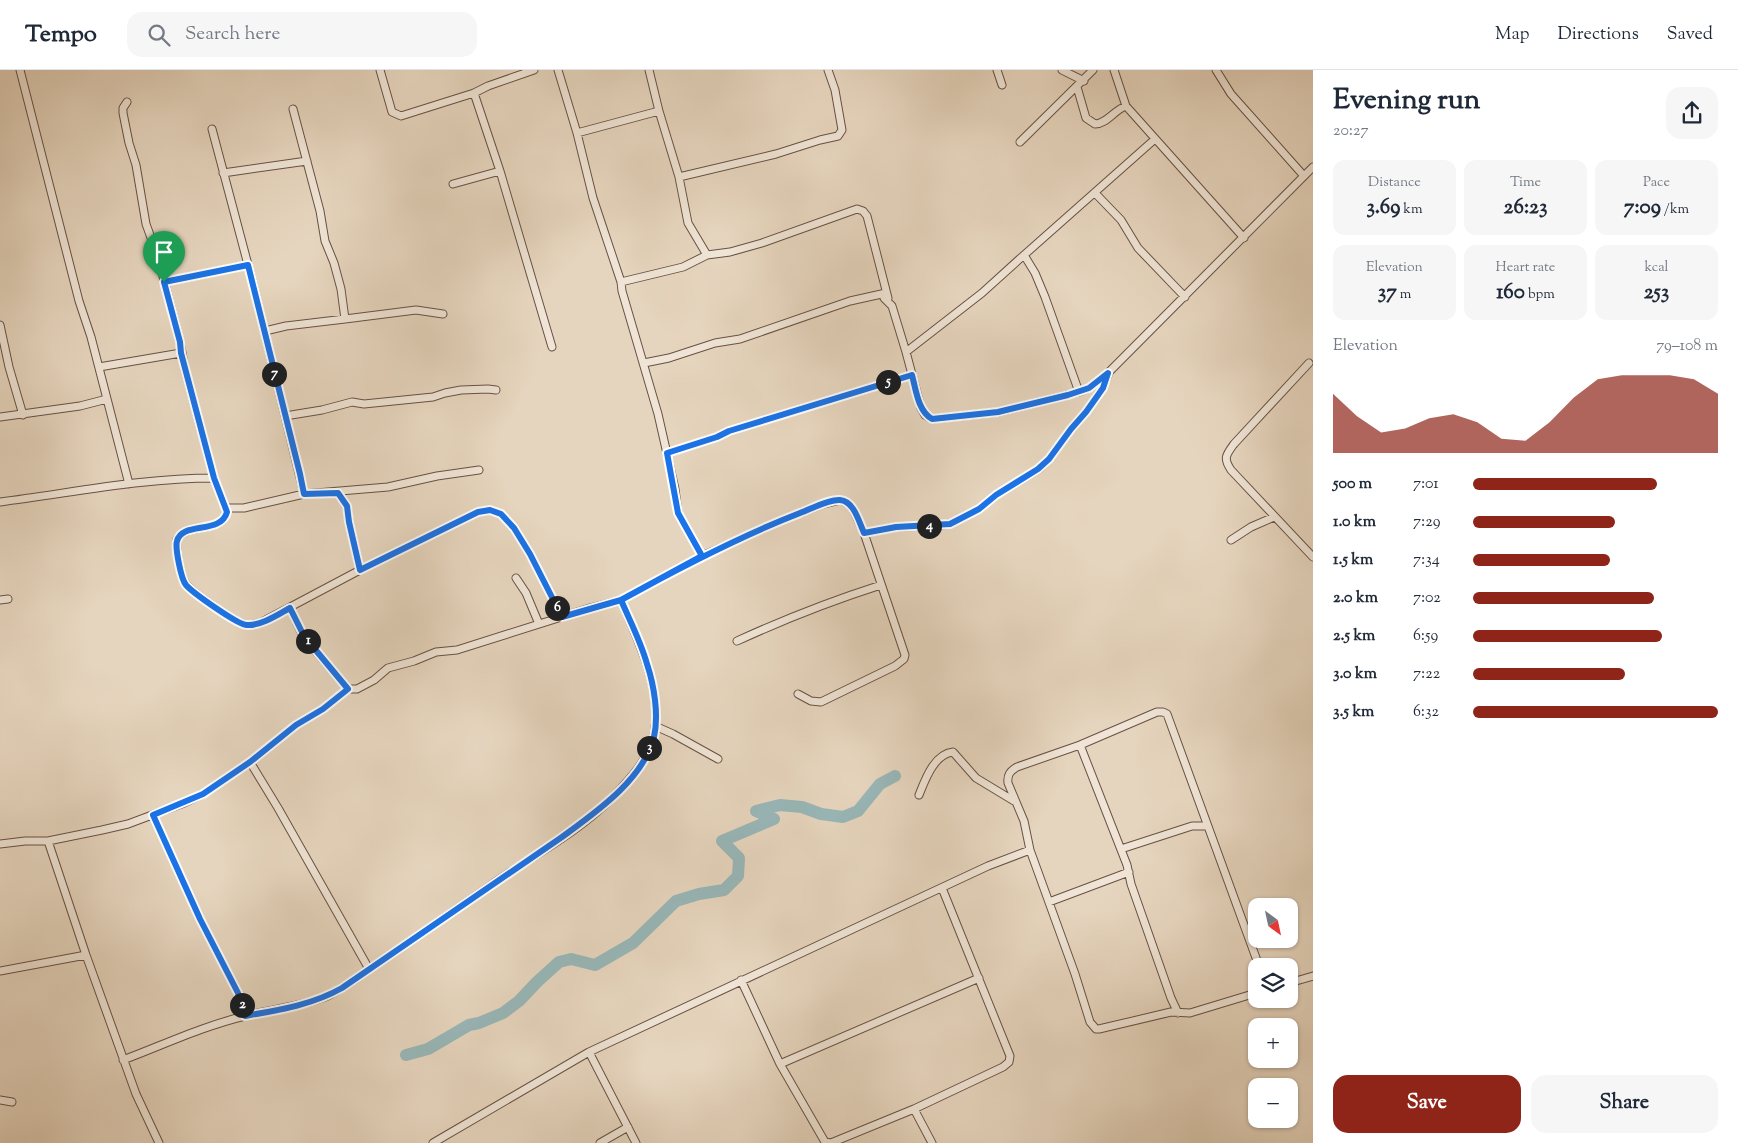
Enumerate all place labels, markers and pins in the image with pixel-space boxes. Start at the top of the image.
pin [143,231,185,282]
pin: 7 [262,362,286,386]
pin: 5 [876,370,900,394]
pin: 4 [916,514,942,538]
pin: 6 [544,596,570,620]
pin: 1 [296,628,320,654]
pin: 3 [636,736,662,760]
pin: 2 [230,992,254,1018]

